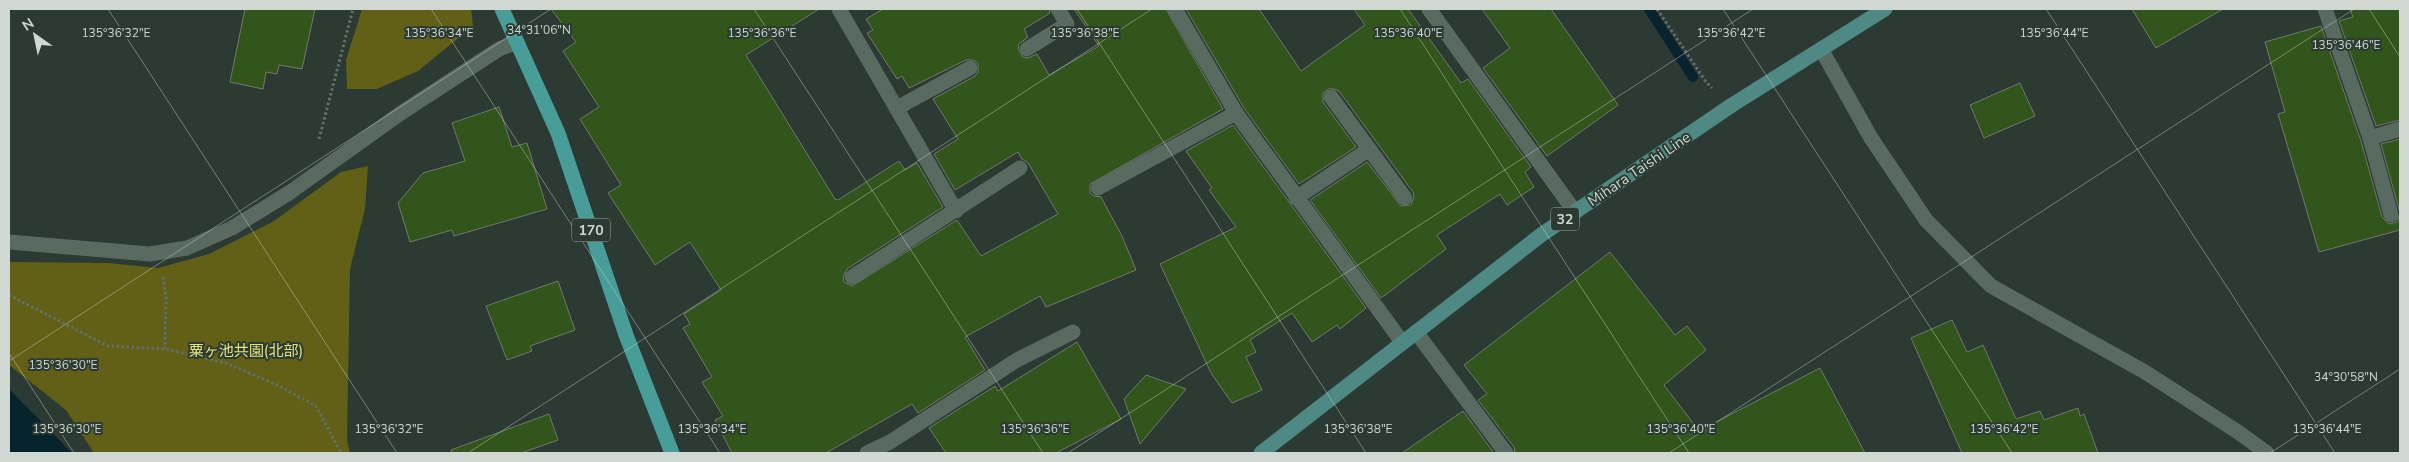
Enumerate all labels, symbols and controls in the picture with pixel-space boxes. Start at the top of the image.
north arrow [10,10,60,60]
text: N [19,14,38,35]
text: 34°31'06"N [507,22,571,38]
text: 135°36'32"E [81,25,151,41]
text: 135°36'34"E [404,25,474,41]
text: 135°36'36"E [727,25,797,41]
text: 135°36'38"E [1050,25,1120,41]
text: 135°36'40"E [1373,25,1443,41]
text: 135°36'42"E [1696,25,1766,41]
text: 135°36'44"E [2019,25,2089,41]
text: 135°36'46"E [2311,37,2381,53]
street label: Mihara Taishi Line [1584,127,1695,211]
road number: 32 [1551,208,1579,230]
road number: 170 [572,218,610,242]
park label: 粟ヶ池共園(北部) [189,341,303,361]
text: 135°36'30"E [28,357,98,373]
text: 34°30'58"N [2314,369,2378,385]
text: 135°36'30"E [32,421,102,437]
text: 135°36'32"E [354,421,424,437]
text: 135°36'34"E [677,421,747,437]
text: 135°36'36"E [1000,421,1070,437]
text: 135°36'38"E [1323,421,1393,437]
text: 135°36'40"E [1646,421,1716,437]
text: 135°36'42"E [1969,421,2039,437]
text: 135°36'44"E [2292,421,2362,437]

